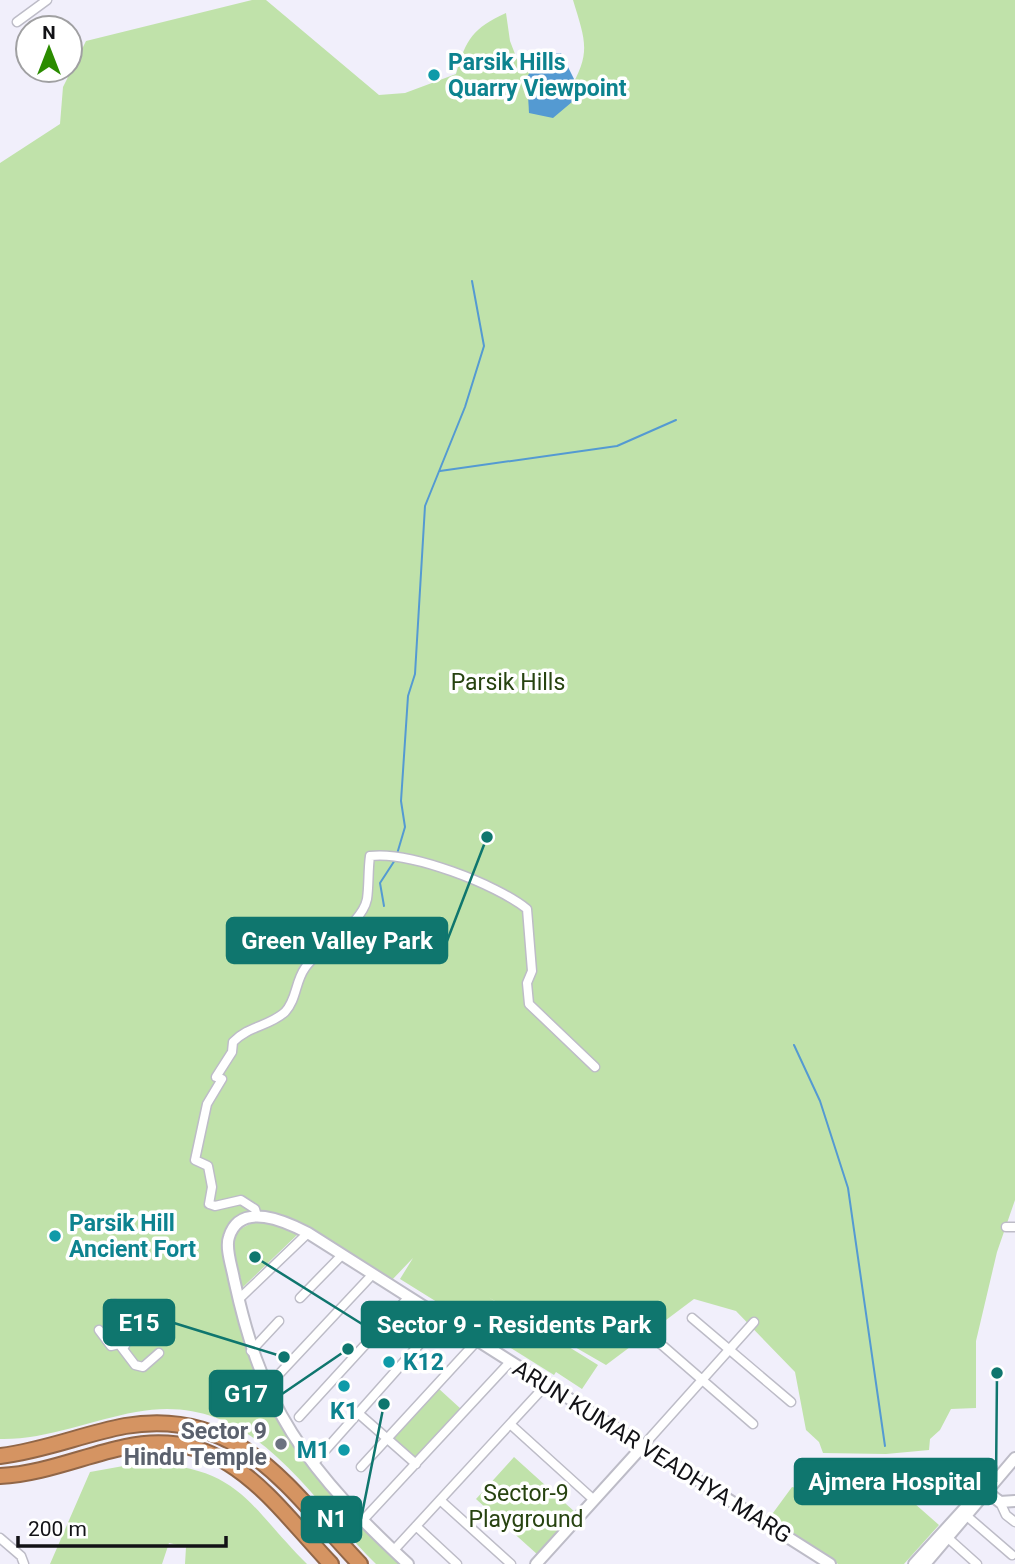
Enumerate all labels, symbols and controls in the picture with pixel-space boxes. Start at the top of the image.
north arrow [14,14,84,84]
text: N [42,21,56,44]
place label: Parsik Hills Quarry Viewpoint [448,49,627,102]
marker: Parsik Hills Quarry Viewpoint [426,67,442,83]
park label: Parsik Hills [451,669,565,696]
callout: Green Valley Park [227,918,447,963]
text: Green Valley Park [241,927,434,955]
place label: Parsik Hill Ancient Fort [69,1210,196,1263]
marker: Parsik Hill Ancient Fort [47,1228,63,1244]
callout: E15 [104,1300,174,1345]
callout: Sector 9 - Residents Park [362,1302,665,1347]
text: E15 [118,1309,160,1337]
text: Sector 9 - Residents Park [377,1311,653,1339]
place label: K12 [403,1349,444,1376]
marker: K12 [381,1354,397,1370]
street label: ARUN KUMAR VEADHYA MARG [508,1355,796,1549]
callout: G17 [210,1371,282,1416]
marker: K1 [336,1378,352,1394]
text: G17 [224,1380,268,1408]
place label: K1 [330,1398,358,1425]
place label: Sector 9 Hindu Temple [124,1418,267,1471]
marker: Sector 9 Hindu Temple [273,1436,289,1452]
place label: M1 [297,1437,330,1464]
marker: M1 [336,1442,352,1458]
callout: Ajmera Hospital [795,1459,996,1504]
text: Ajmera Hospital [808,1468,982,1496]
park label: Sector-9 Playground [468,1480,584,1533]
callout: N1 [302,1497,361,1542]
scale bar [18,1504,226,1548]
text: N1 [317,1505,347,1533]
text: 200 m [28,1517,87,1541]

